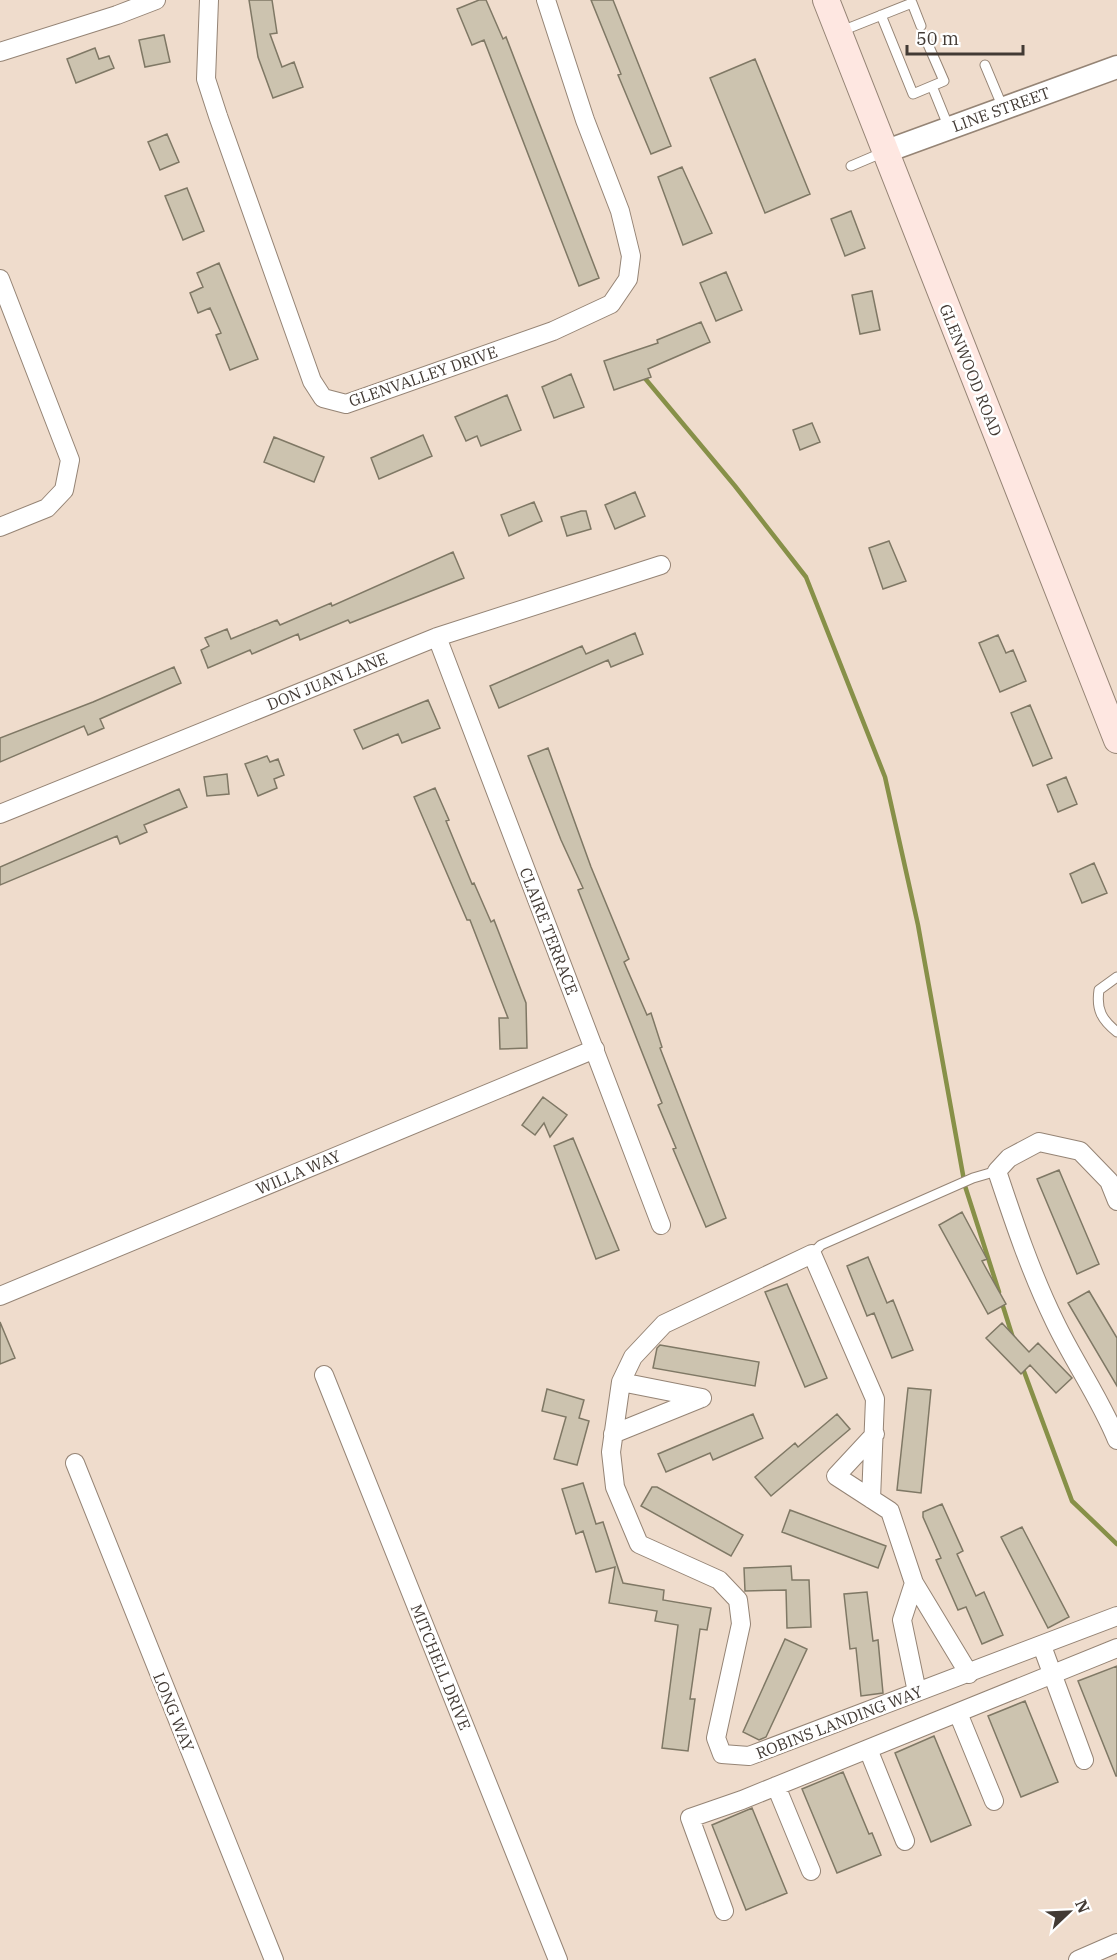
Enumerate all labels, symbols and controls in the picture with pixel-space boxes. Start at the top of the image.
scale bar [907,18,1022,56]
text: 50 m [916,27,959,50]
street label: LINE STREET [949,82,1053,136]
street label: GLENWOOD ROAD [935,301,1007,439]
street label: GLENVALLEY DRIVE [346,341,500,411]
street label: DON JUAN LANE [264,648,390,714]
street label: CLAIRE TERRACE [515,864,583,998]
street label: WILLA WAY [253,1145,343,1199]
street label: MITCHELL DRIVE [407,1601,475,1733]
street label: LONG WAY [149,1670,199,1754]
street label: ROBINS LANDING WAY [753,1681,925,1763]
north arrow [1039,1882,1099,1942]
text: N [1071,1896,1094,1916]

